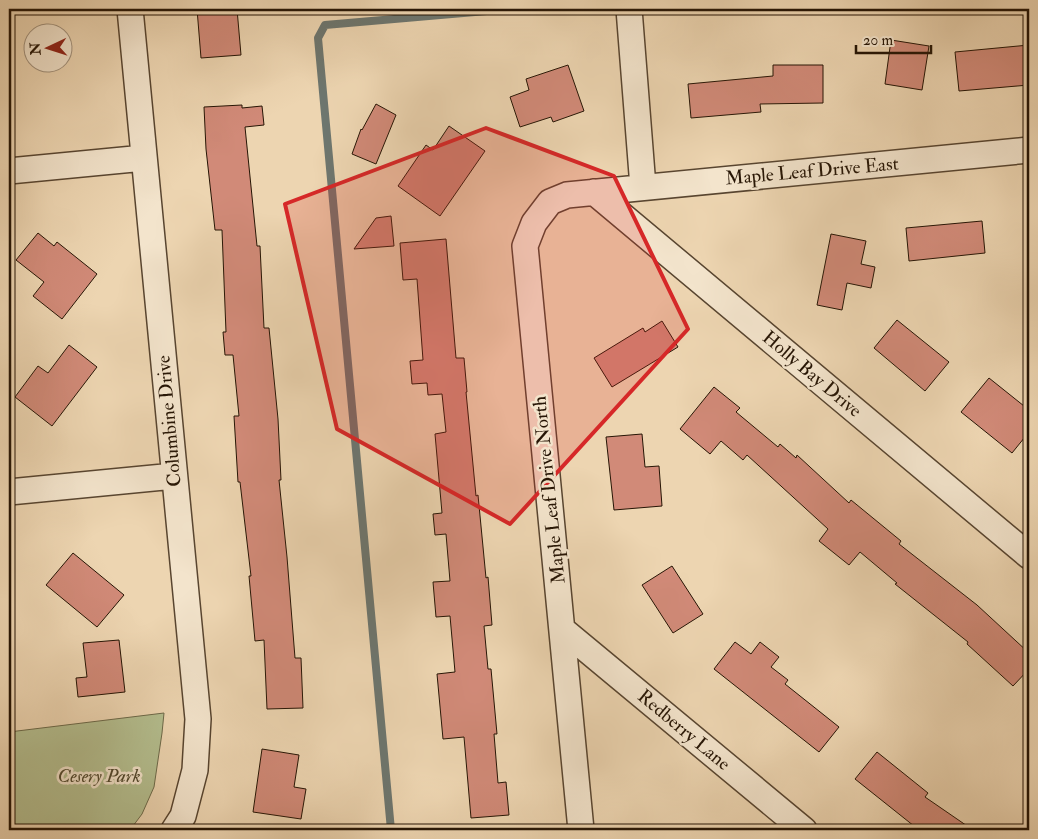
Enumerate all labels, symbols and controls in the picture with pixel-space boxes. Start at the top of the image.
north arrow [22,22,72,72]
scale bar [856,22,930,54]
text: 20 m [863,31,893,50]
text: N [27,42,45,57]
street label: Maple Leaf Drive East [724,151,900,192]
street label: Holly Bay Drive [757,325,867,423]
street label: Columbine Drive [151,354,187,488]
street label: Maple Leaf Drive North [527,395,572,585]
street label: Redberry Lane [633,684,735,776]
park label: Cesery Park [57,764,141,788]

